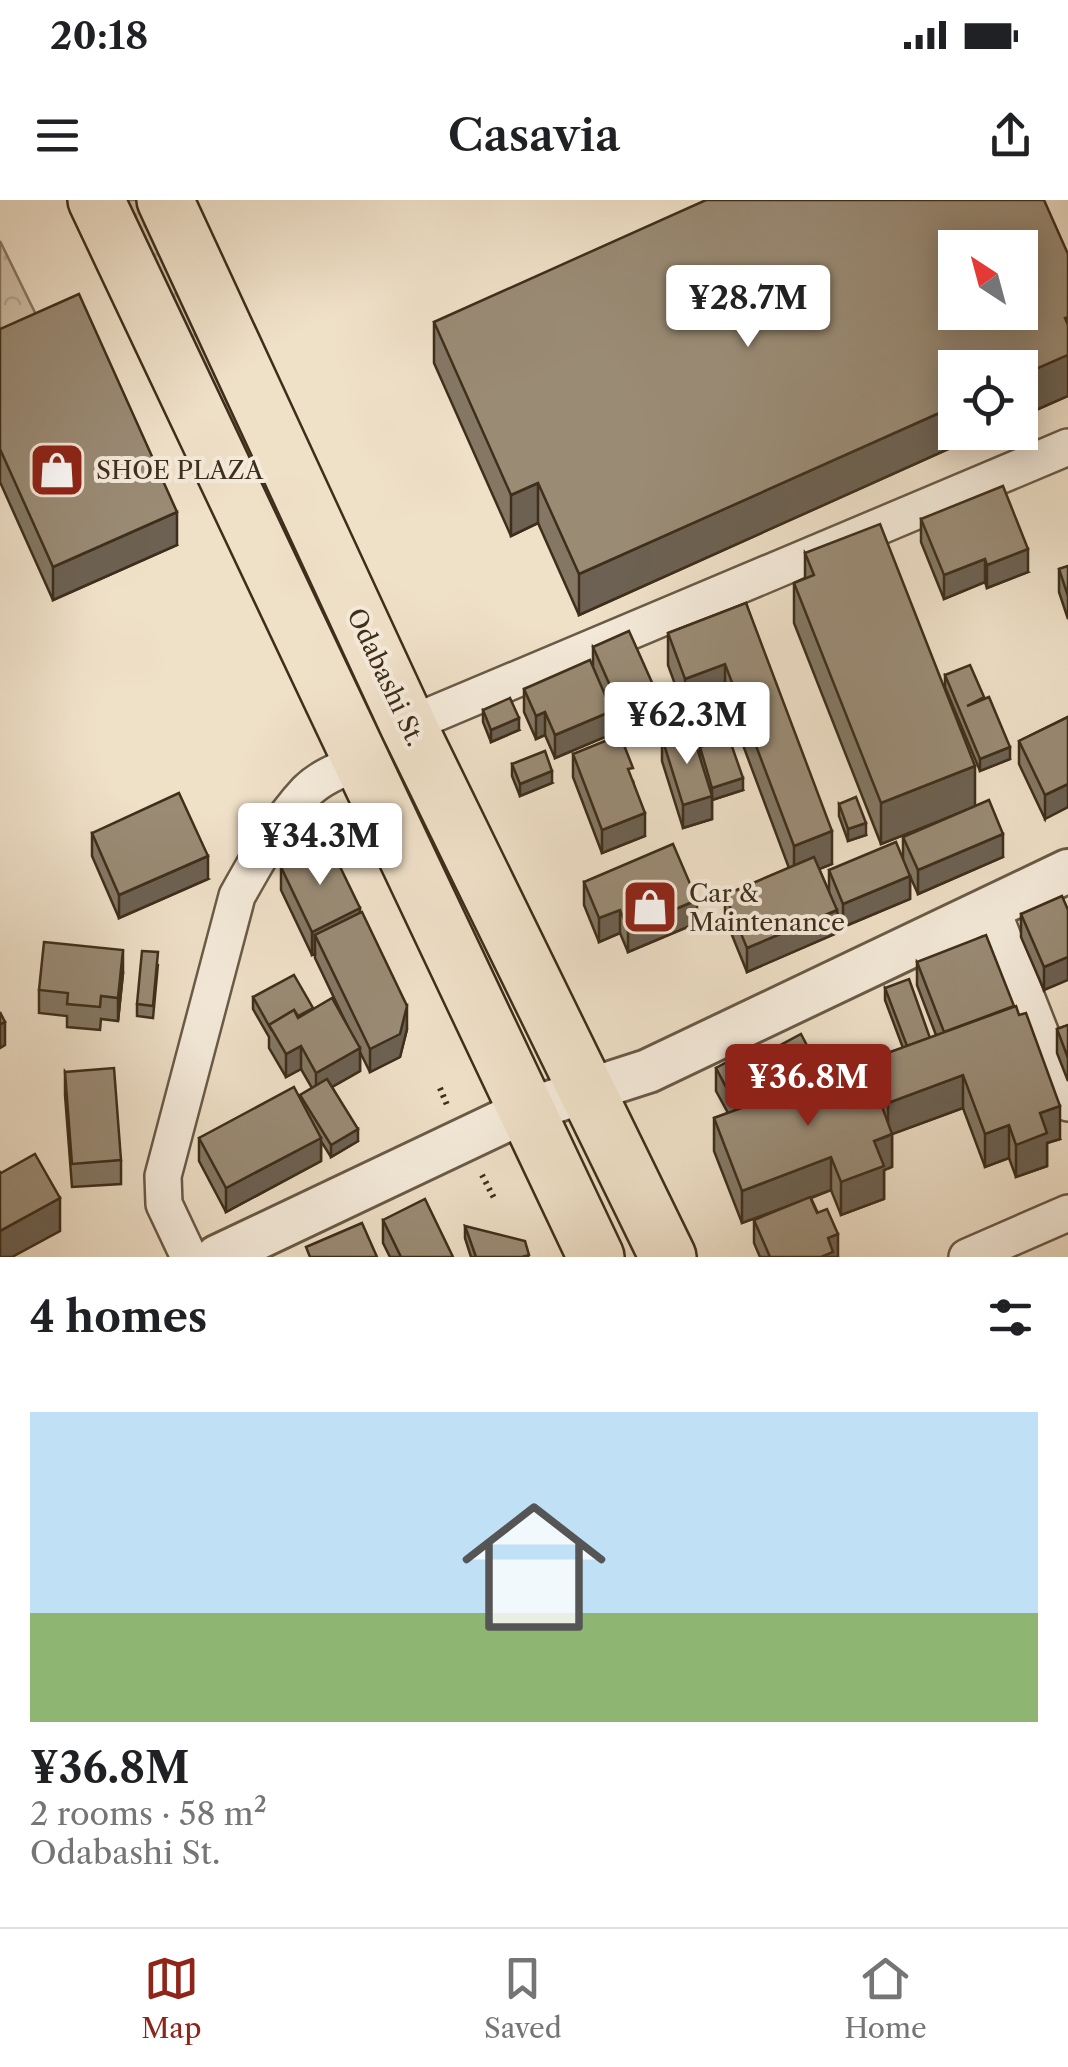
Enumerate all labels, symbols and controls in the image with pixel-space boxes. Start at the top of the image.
text: 20:18 [50,12,148,59]
text: Casavia [448,107,620,163]
icon: menu [30,108,85,163]
icon: share [983,108,1038,163]
north arrow [938,230,1038,330]
map controls [938,230,1038,450]
pin: ¥28.7M [667,265,829,350]
text: ¥28.7M [688,278,808,317]
button: locate [938,350,1038,450]
shop icon: SHOE PLAZA [27,440,87,500]
place label: SHOE PLAZA [96,455,264,486]
street label: Odabashi St. [340,603,431,751]
pin: ¥62.3M [606,682,768,767]
text: ¥62.3M [627,695,747,734]
pin: ¥34.3M [239,803,401,888]
text: ¥34.3M [260,816,380,855]
shop icon: Car & Maintenance [620,877,680,937]
place label: Car & Maintenance [689,878,845,938]
pin: ¥36.8M [727,1044,889,1129]
text: ¥36.8M [747,1057,869,1096]
icon: filters [983,1290,1038,1345]
text: 4 homes [30,1291,207,1343]
icon: home [444,1477,624,1657]
text: ¥36.8M [30,1742,190,1794]
text: 2 rooms · 58 m² [30,1794,267,1833]
text: Odabashi St. [30,1833,220,1872]
tab: Map [141,1951,201,2045]
tab: Saved [484,1951,562,2045]
tab: Home [844,1951,927,2045]

